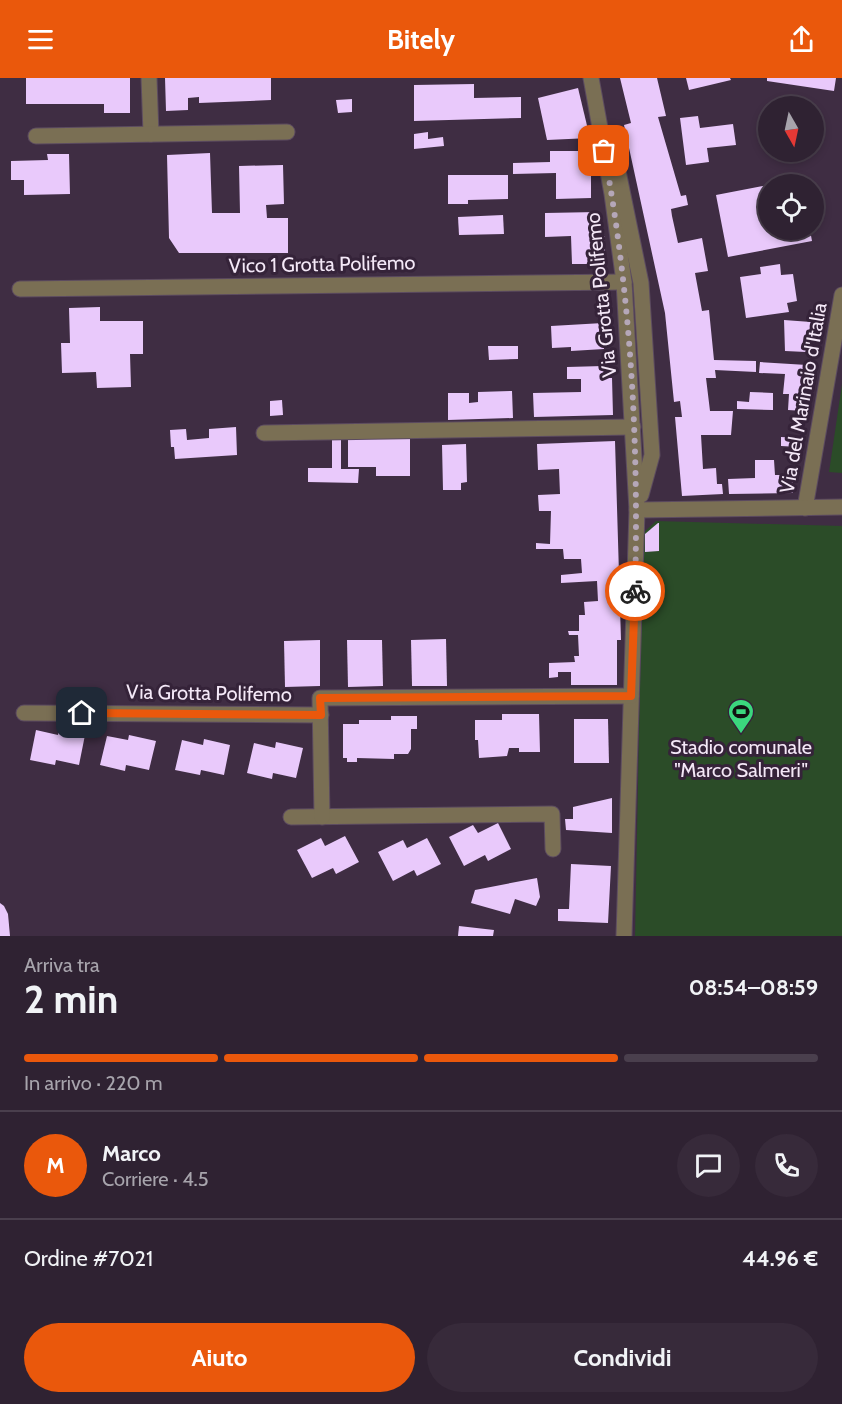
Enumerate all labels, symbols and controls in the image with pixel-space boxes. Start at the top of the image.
icon: menu [24,23,57,56]
text: Bitely [387,23,455,56]
icon: share [785,23,818,56]
north arrow [758,96,824,162]
map controls [758,96,824,240]
pin [578,125,629,176]
icon: bag [587,134,620,167]
button: locate [758,174,824,240]
street label: Via Grotta Polifemo [580,211,622,379]
street label: Vico 1 Grotta Polifemo [228,250,416,278]
street label: Via del Marinaio d'Italia [774,300,832,495]
courier [605,561,665,621]
icon: bike [619,575,652,608]
street label: Via Grotta Polifemo [126,680,292,706]
pin [56,687,107,738]
icon: home [65,696,98,729]
sports icon: Stadio comunale "Marco Salmeri" [726,697,756,735]
place label: Stadio comunale "Marco Salmeri" [670,735,812,782]
text: Arriva tra [24,953,100,977]
text: 08:54–08:59 [689,974,818,1001]
text: 2 min [24,975,118,1023]
text: In arrivo · 220 m [24,1071,162,1095]
button: chat [677,1134,740,1197]
button: phone [755,1134,818,1197]
text: Marco [102,1140,161,1167]
text: M [46,1152,65,1179]
text: Corriere · 4.5 [102,1167,208,1191]
text: Ordine #7021 [24,1245,153,1272]
text: 44.96 € [742,1245,818,1272]
button: Aiuto [24,1323,415,1392]
button: Condividi [427,1323,818,1392]

